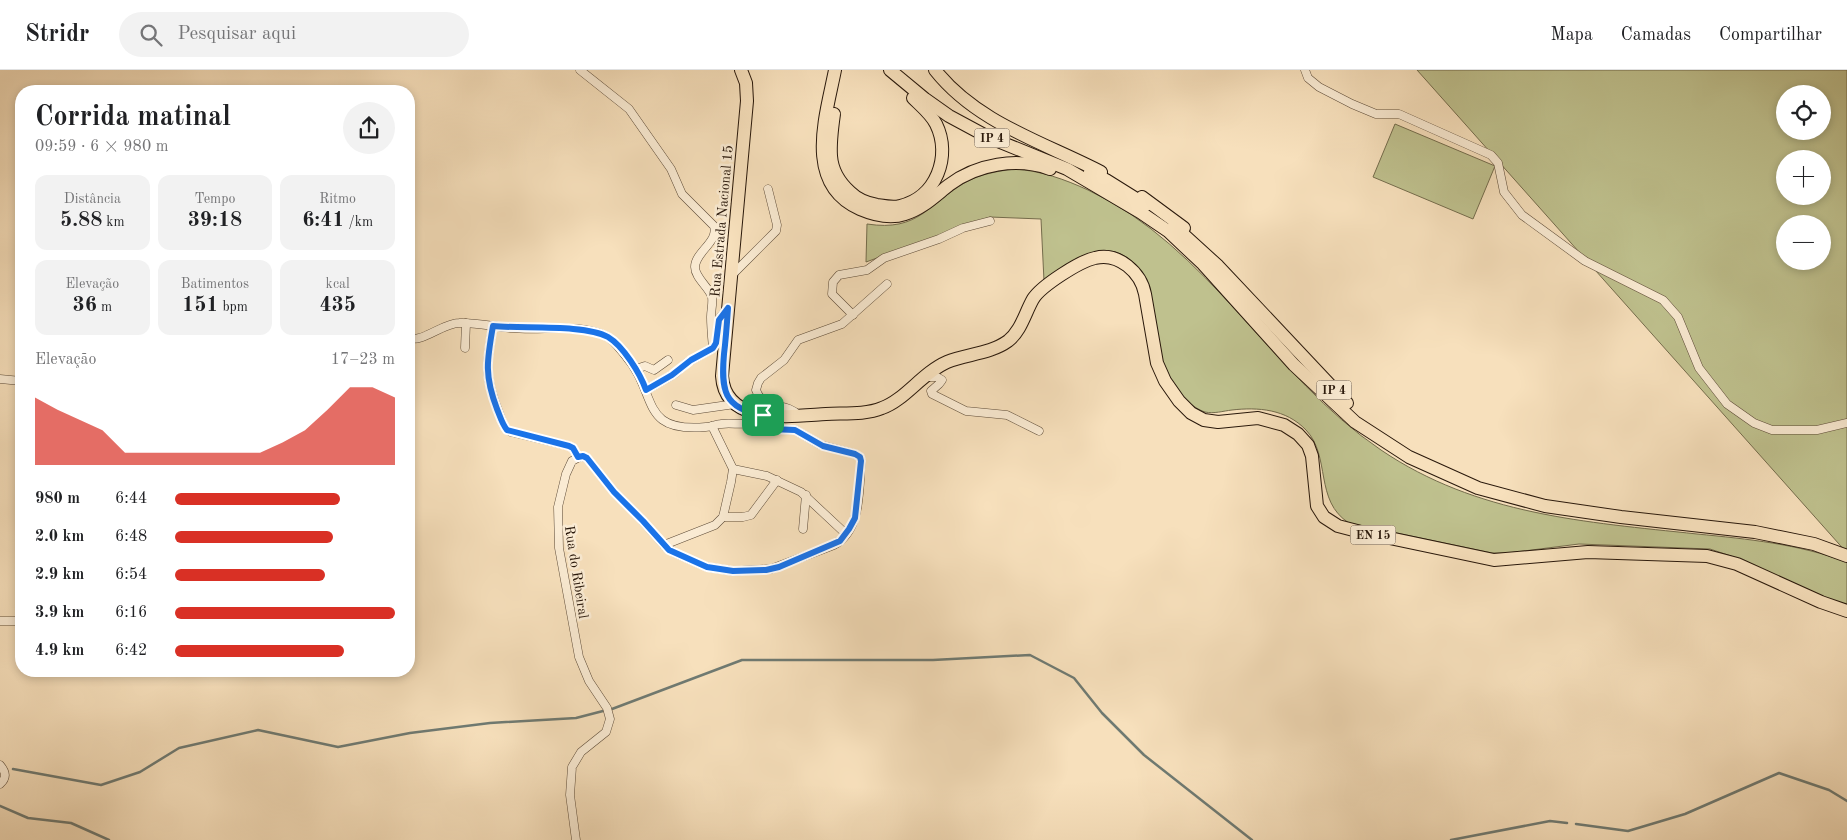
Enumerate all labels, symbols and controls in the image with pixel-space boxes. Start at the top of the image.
search box [119,12,469,57]
icon: search [137,21,165,49]
text: Stridr [25,23,89,47]
text: Pesquisar aqui [177,25,296,44]
text: Mapa [1551,26,1593,44]
text: Camadas [1621,26,1691,44]
text: Compartilhar [1719,26,1822,44]
map controls [1776,85,1831,270]
button: locate [1776,85,1831,140]
button: share [343,102,395,154]
text: Corrida matinal [35,104,231,132]
road number: IP 4 [974,128,1010,148]
text: 09:59 · 6 × 980 m [35,139,168,155]
street label: Rua Estrada Nacional 15 [708,144,736,298]
button: + [1776,150,1831,205]
text: Distância [64,192,121,206]
text: Tempo [195,192,235,206]
text: Ritmo [319,192,356,206]
text: 5.88 [60,210,102,231]
text: 39:18 [188,210,242,231]
text: 6:41 [302,210,345,231]
text: km [102,215,125,229]
text: /km [345,215,373,229]
button: − [1776,215,1831,270]
text: Elevação [65,277,119,291]
text: Batimentos [181,277,249,291]
text: kcal [326,277,350,291]
text: 36 [73,295,97,316]
text: 151 [182,295,219,316]
text: 435 [319,295,356,316]
text: m [97,300,112,314]
text: bpm [219,300,248,314]
text: Elevação [35,352,96,368]
text: 17–23 m [331,352,395,368]
road number: IP 4 [1316,380,1352,400]
pin [742,394,784,436]
icon: arrive [749,401,777,429]
text: 980 m [35,491,80,507]
text: 6:44 [115,491,147,507]
street label: Rua do Ribeiral [562,525,590,620]
road number: EN 15 [1350,526,1396,544]
text: 2.0 km [35,529,84,545]
text: 6:48 [115,529,147,545]
text: 2.9 km [35,567,84,583]
text: 6:54 [115,567,147,583]
text: 3.9 km [35,605,84,621]
text: 6:16 [115,605,147,621]
text: 4.9 km [35,643,84,659]
text: 6:42 [115,643,147,659]

